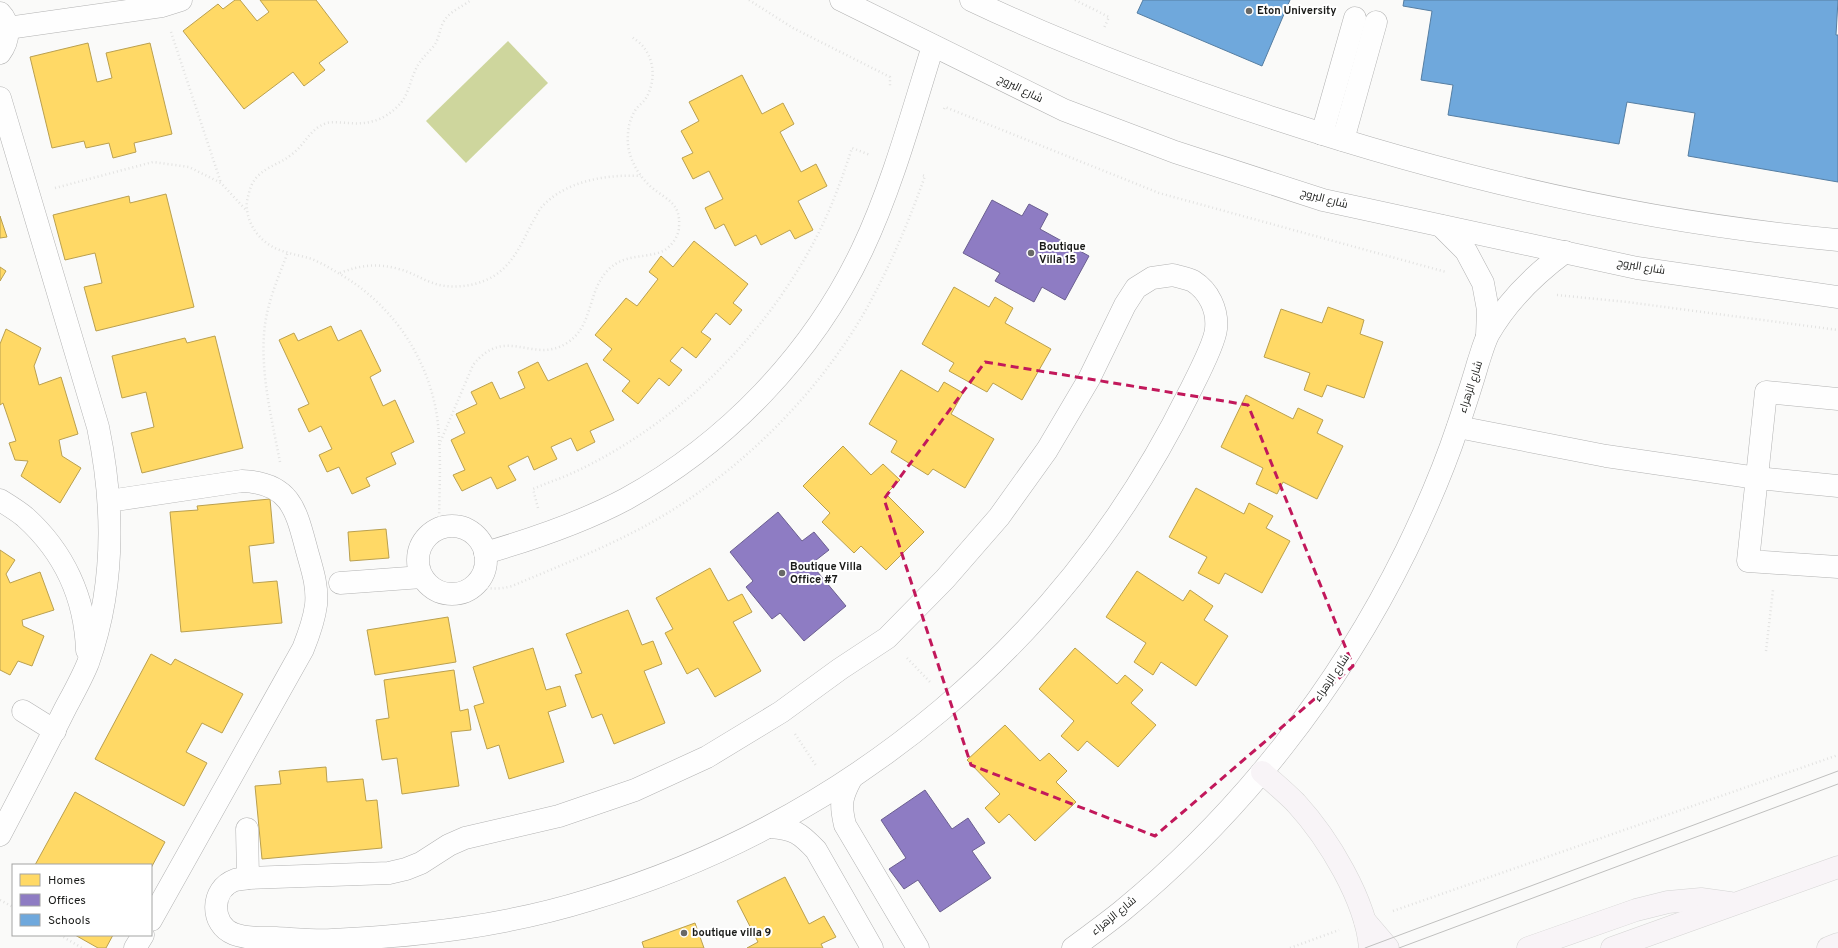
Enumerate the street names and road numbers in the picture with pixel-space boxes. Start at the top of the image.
street label: شارع البروج [995,72,1045,106]
street label: شارع البروج [1299,186,1349,212]
street label: شارع البروج [1616,256,1666,278]
street label: شارع الزهراء [1456,359,1486,415]
street label: شارع الزهراء [1311,652,1353,704]
street label: شارع الزهراء [1089,894,1139,938]

